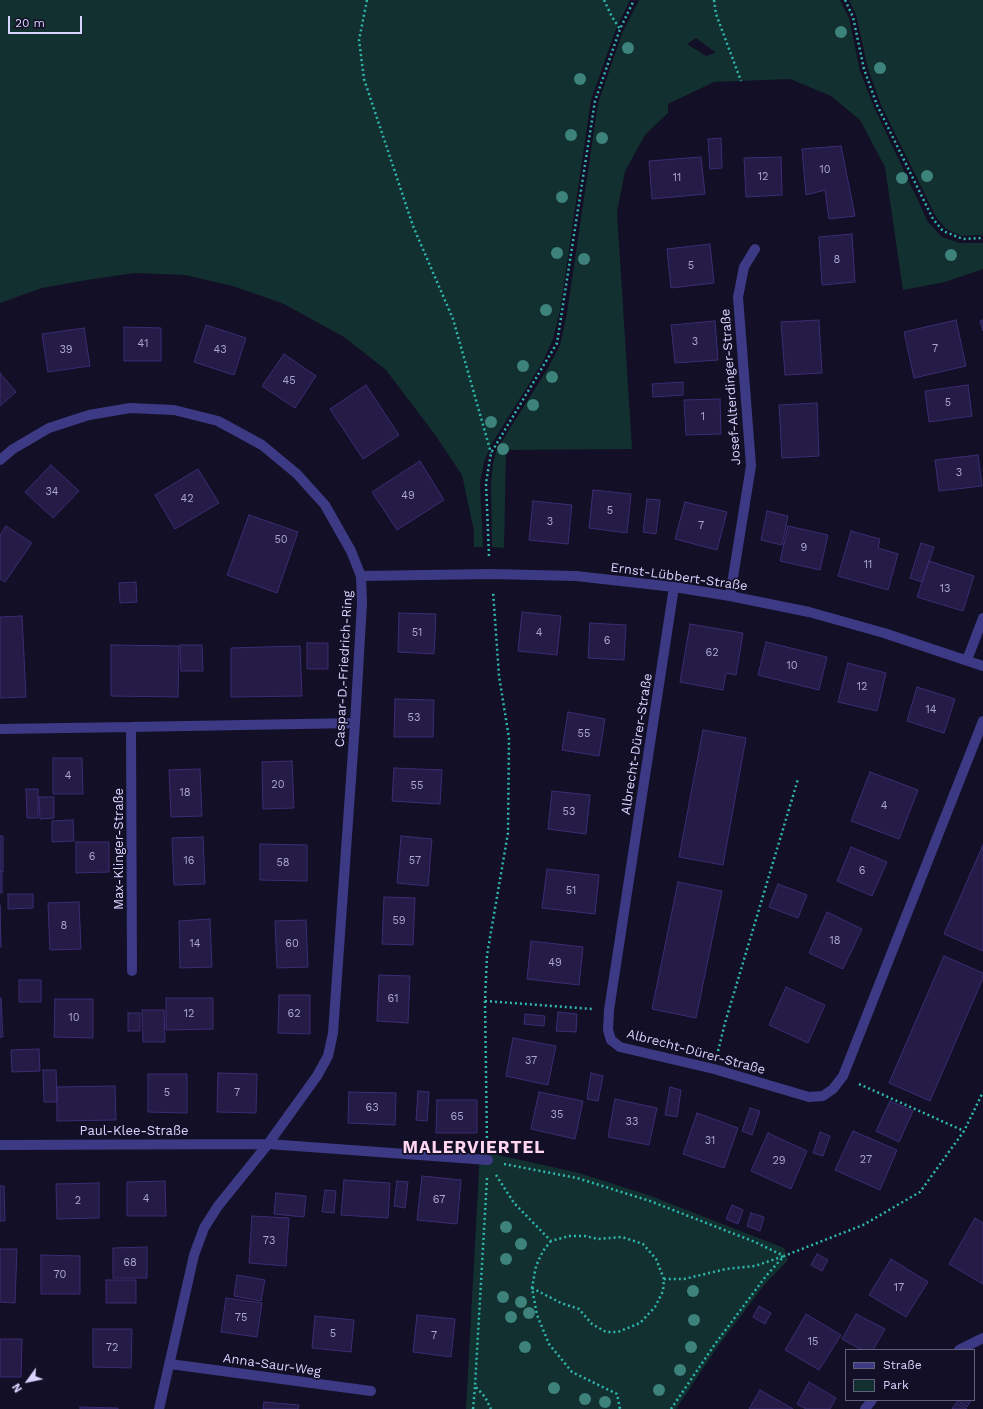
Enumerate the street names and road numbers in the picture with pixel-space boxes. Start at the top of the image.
street label: Josef-Alterdinger-Straße [718,308,744,466]
street label: Ernst-Lübbert-Straße [609,560,749,594]
street label: Caspar-D.-Friedrich-Ring [332,590,356,748]
street label: Albrecht-Dürer-Straße [618,672,656,816]
street label: Max-Klinger-Straße [111,788,127,910]
street label: Albrecht-Dürer-Straße [625,1026,767,1078]
street label: Paul-Klee-Straße [80,1123,188,1139]
street label: Anna-Saur-Weg [222,1350,322,1380]

